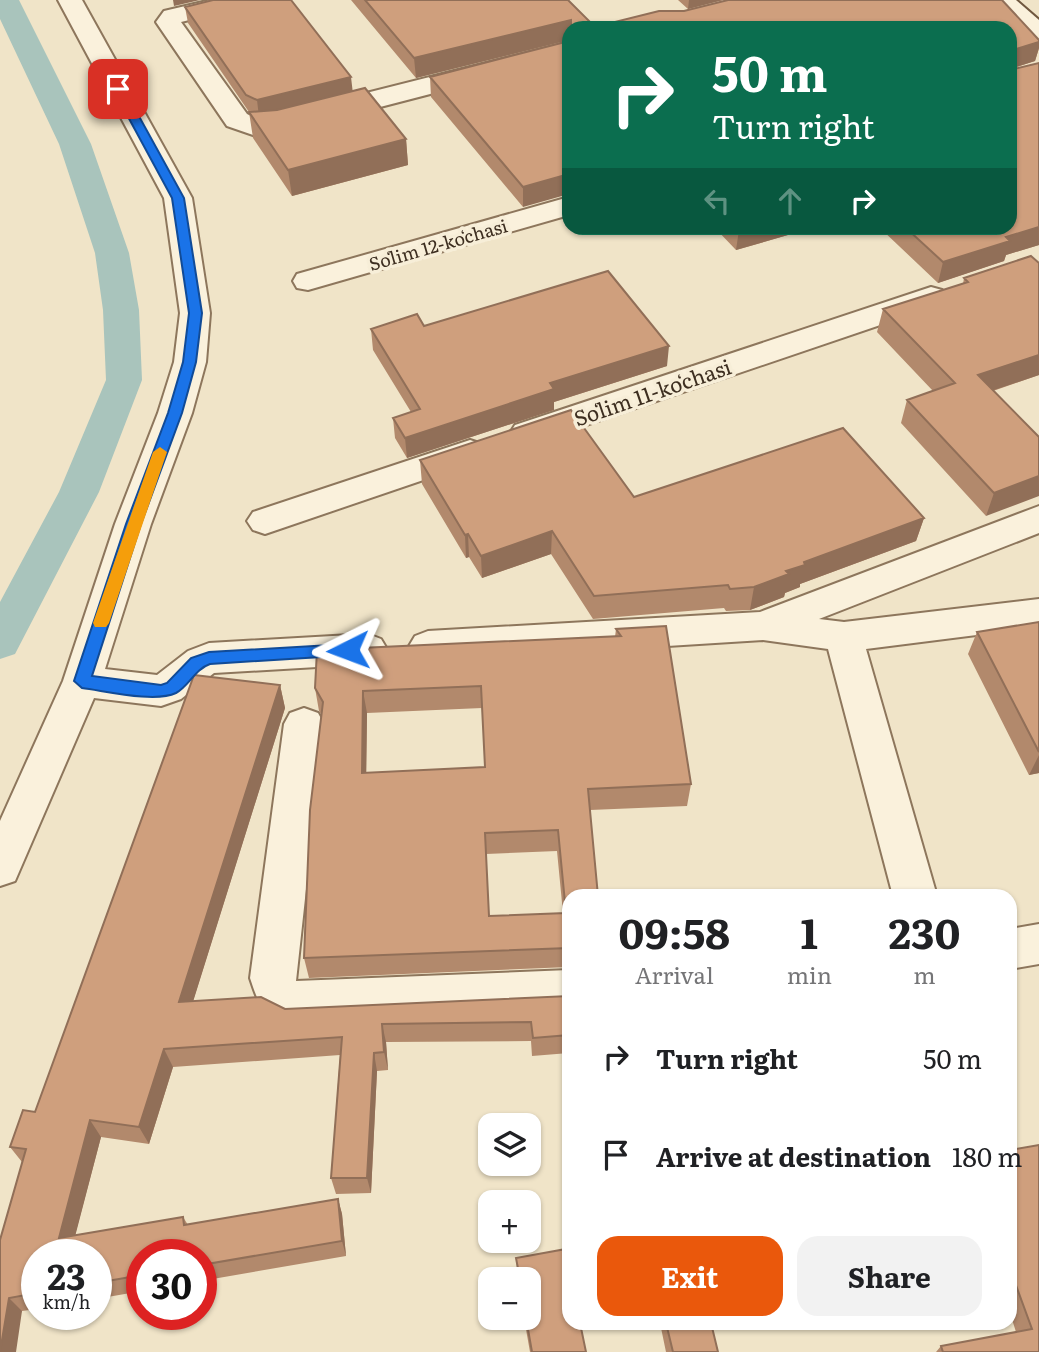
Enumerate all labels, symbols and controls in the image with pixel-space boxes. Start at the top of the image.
text: 50 m [712,34,828,107]
icon: right [597,49,688,140]
pin [88,59,148,119]
icon: arrive [99,70,137,108]
text: Turn right [712,101,874,149]
icon: left [698,182,736,220]
icon: ahead [771,182,809,220]
icon: right [844,182,882,220]
street label: Soʻlim 12-koʻchasi [366,211,510,277]
street label: Soʻlim 11-koʻchasi [569,350,735,432]
position arrow [311,613,385,687]
text: 09:58 [619,900,730,962]
text: 1 [801,900,818,962]
text: 230 [889,900,960,962]
text: Arrival [635,957,714,991]
text: min [787,957,832,991]
text: m [913,957,936,991]
icon: right [597,1038,635,1076]
text: Turn right [656,1038,798,1077]
text: 50 m [923,1038,982,1077]
map controls [478,1113,541,1330]
button: layers [478,1113,541,1176]
icon: arrive [597,1136,635,1174]
text: Arrive at destination [656,1136,931,1175]
text: 180 m [952,1136,1022,1175]
button: + [478,1190,541,1253]
button: Exit [597,1236,783,1316]
button: Share [797,1236,982,1316]
speed limit sign: 30 [126,1239,217,1330]
text: 23 [47,1249,86,1301]
button: − [478,1267,541,1330]
text: km/h [43,1288,90,1315]

